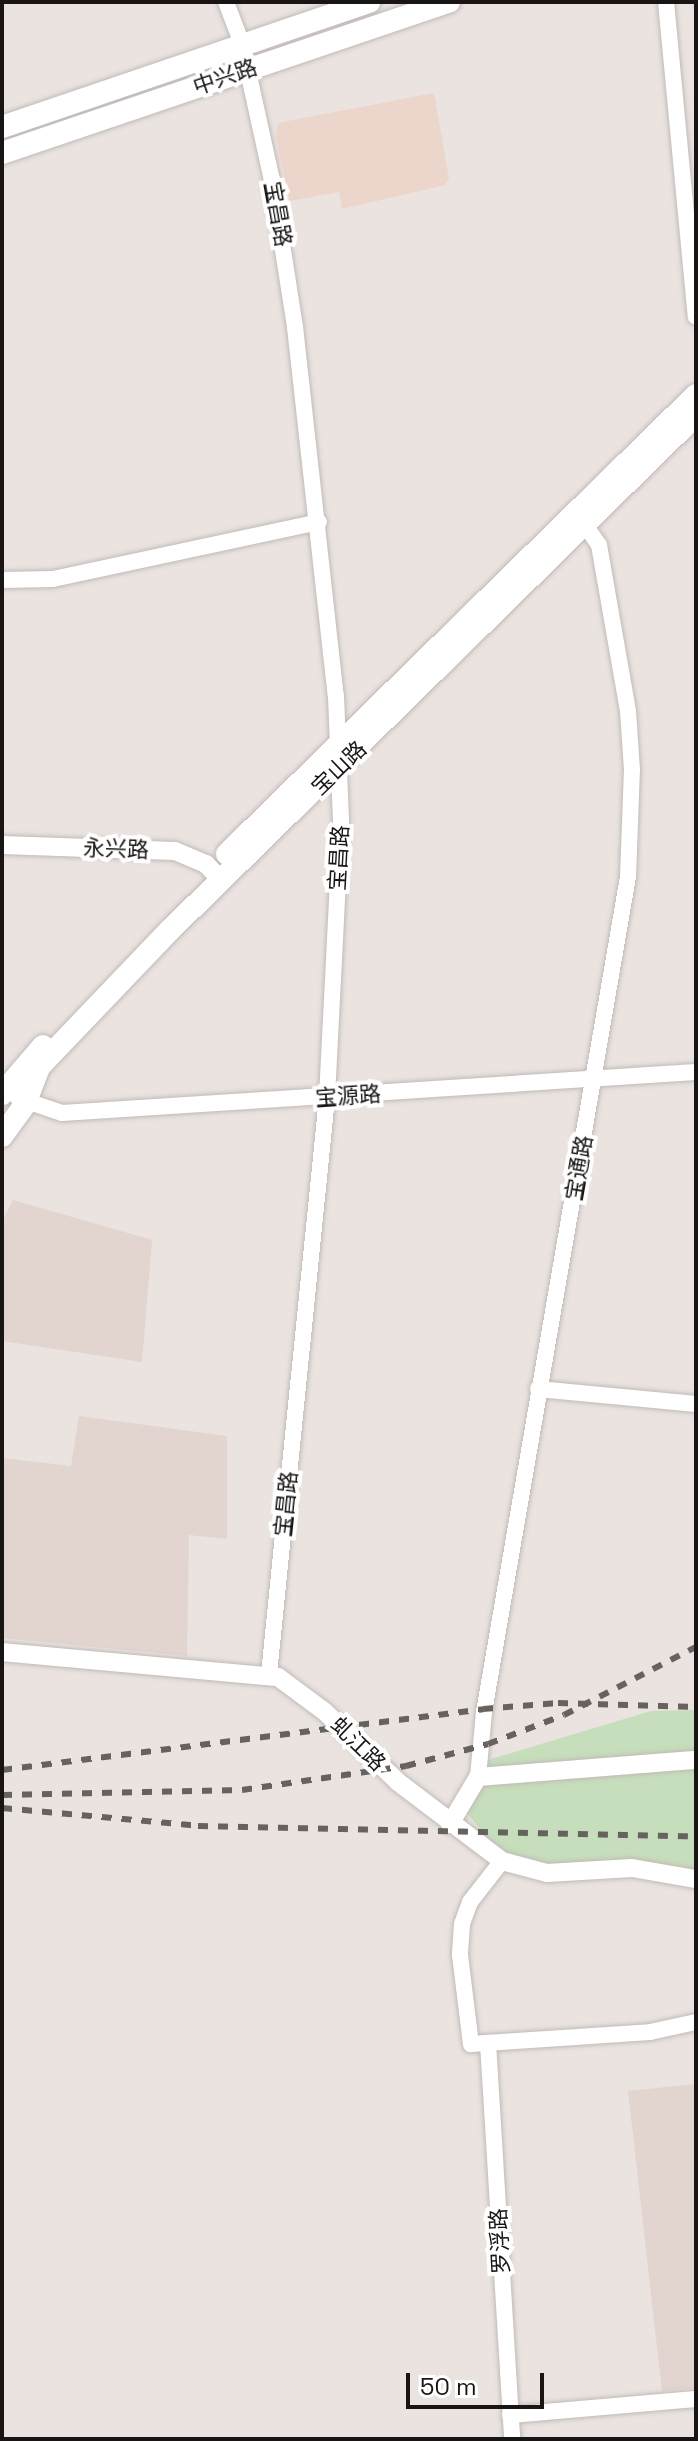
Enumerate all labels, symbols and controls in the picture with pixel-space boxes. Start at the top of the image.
street label: 中兴路 [190,54,260,100]
street label: 宝昌路 [259,179,297,249]
street label: 宝山路 [306,736,372,800]
street label: 宝昌路 [324,824,354,892]
street label: 永兴路 [83,835,149,863]
street label: 宝源路 [314,1081,382,1111]
street label: 宝通路 [560,1133,598,1203]
street label: 宝昌路 [269,1470,303,1538]
street label: 虬江路 [325,1712,391,1776]
street label: 罗浮路 [485,2207,515,2275]
scale bar [410,2357,548,2407]
text: 50 m [420,2371,477,2402]

